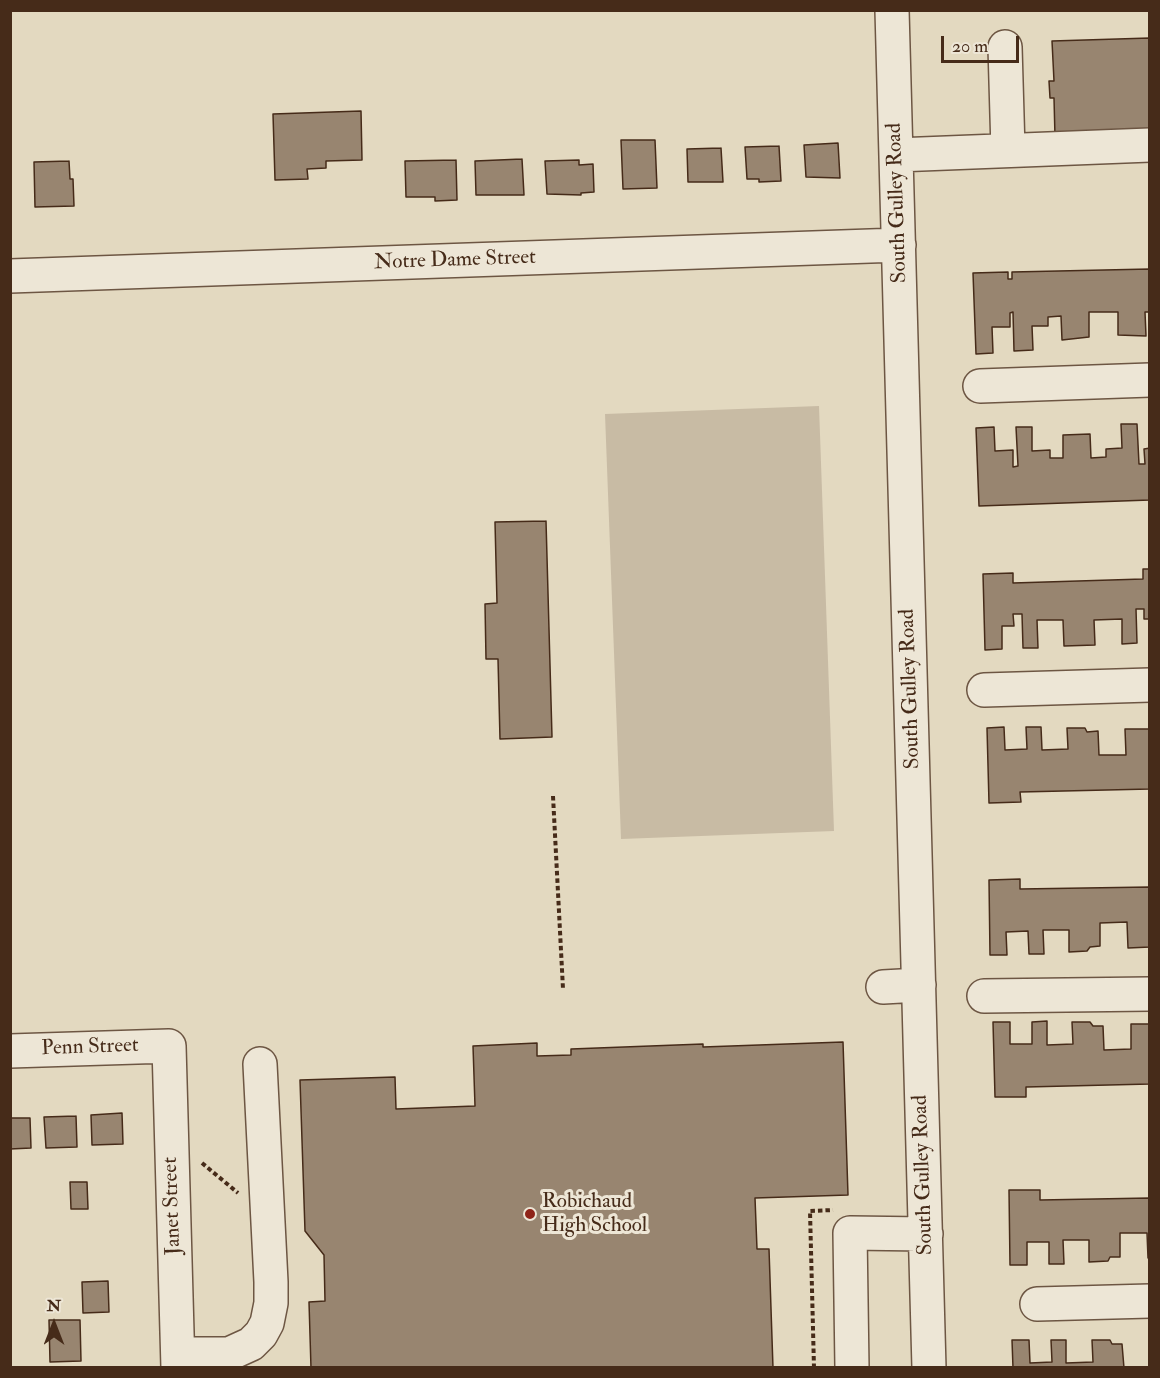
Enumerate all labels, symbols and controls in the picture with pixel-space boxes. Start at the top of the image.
scale bar [944,24,1022,62]
text: 20 m [952,35,988,58]
street label: South Gulley Road [883,122,913,284]
street label: Notre Dame Street [374,246,536,276]
street label: South Gulley Road [896,608,926,770]
street label: Penn Street [41,1034,139,1062]
street label: South Gulley Road [909,1094,939,1256]
street label: Janet Street [159,1157,187,1255]
place label: Robichaud High School [542,1189,647,1239]
marker: Robichaud High School [523,1207,537,1221]
north arrow [24,1294,84,1354]
text: N [47,1296,61,1316]

